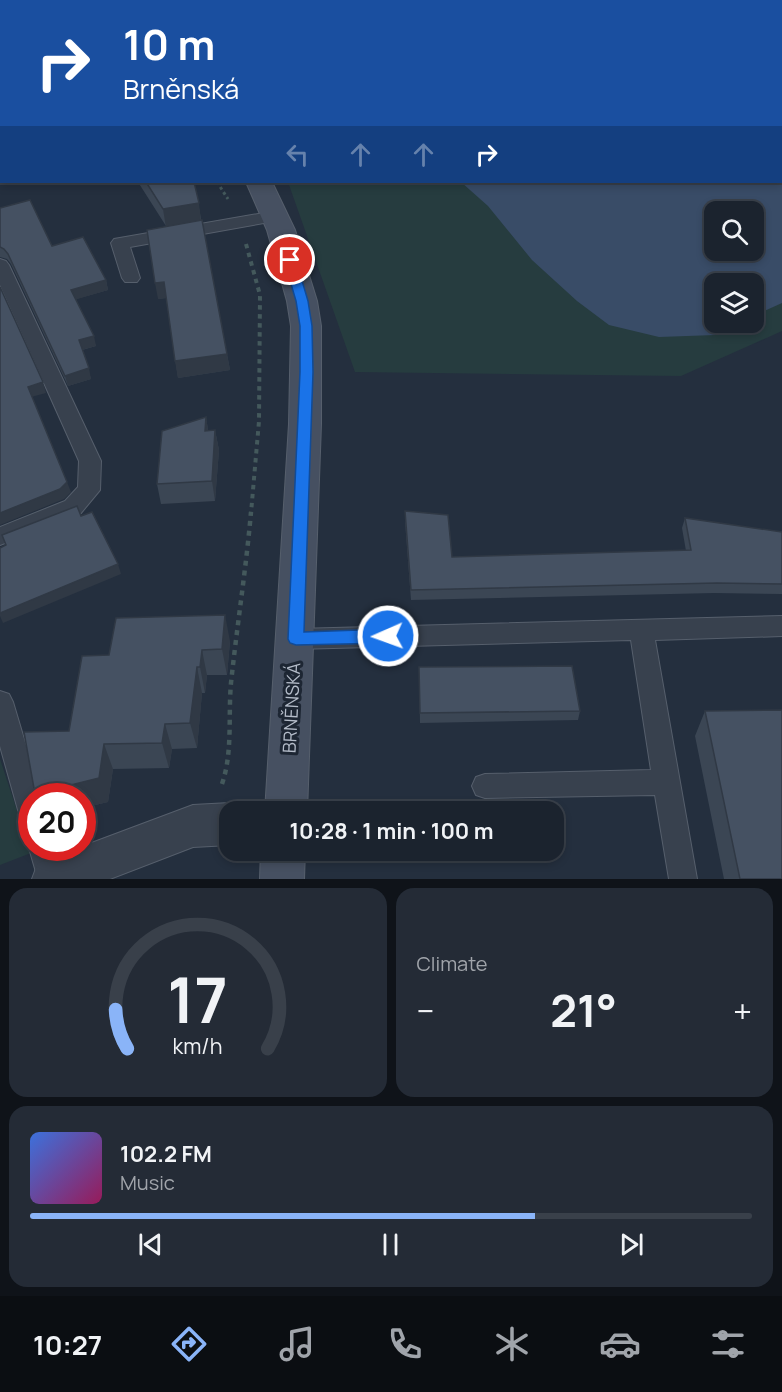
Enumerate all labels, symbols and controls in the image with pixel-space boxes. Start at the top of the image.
text: 10 m [123,15,215,73]
icon: right [24,24,102,102]
text: Brněnská [123,70,239,107]
icon: left [281,138,314,171]
icon: ahead [344,138,377,171]
icon: ahead [407,138,440,171]
icon: right [470,138,503,171]
map controls [704,201,764,333]
button: search [704,201,764,261]
pin [264,234,315,285]
icon: arrive [273,243,306,276]
button: layers [704,273,764,333]
position arrow [356,604,420,668]
street label: BRNĚNSKÁ [277,662,305,754]
speed limit sign: 20 [18,783,96,861]
text: 10:28 · 1 min · 100 m [289,816,494,846]
text: Climate [417,950,488,977]
text: 17 [167,956,228,1042]
text: 21° [550,979,617,1041]
text: − [417,988,434,1033]
text: + [733,988,752,1033]
text: km/h [173,1032,223,1061]
text: 102.2 FM [120,1139,212,1169]
text: Music [120,1169,175,1196]
icon: previous [134,1228,167,1261]
icon: pause [374,1228,407,1261]
icon: next [615,1228,648,1261]
icon: directions [168,1323,210,1365]
icon: music [276,1323,318,1365]
icon: phone [384,1323,426,1365]
icon: climate [491,1323,533,1365]
icon: car [599,1323,641,1365]
icon: filters [707,1323,749,1365]
text: 10:27 [33,1326,102,1363]

